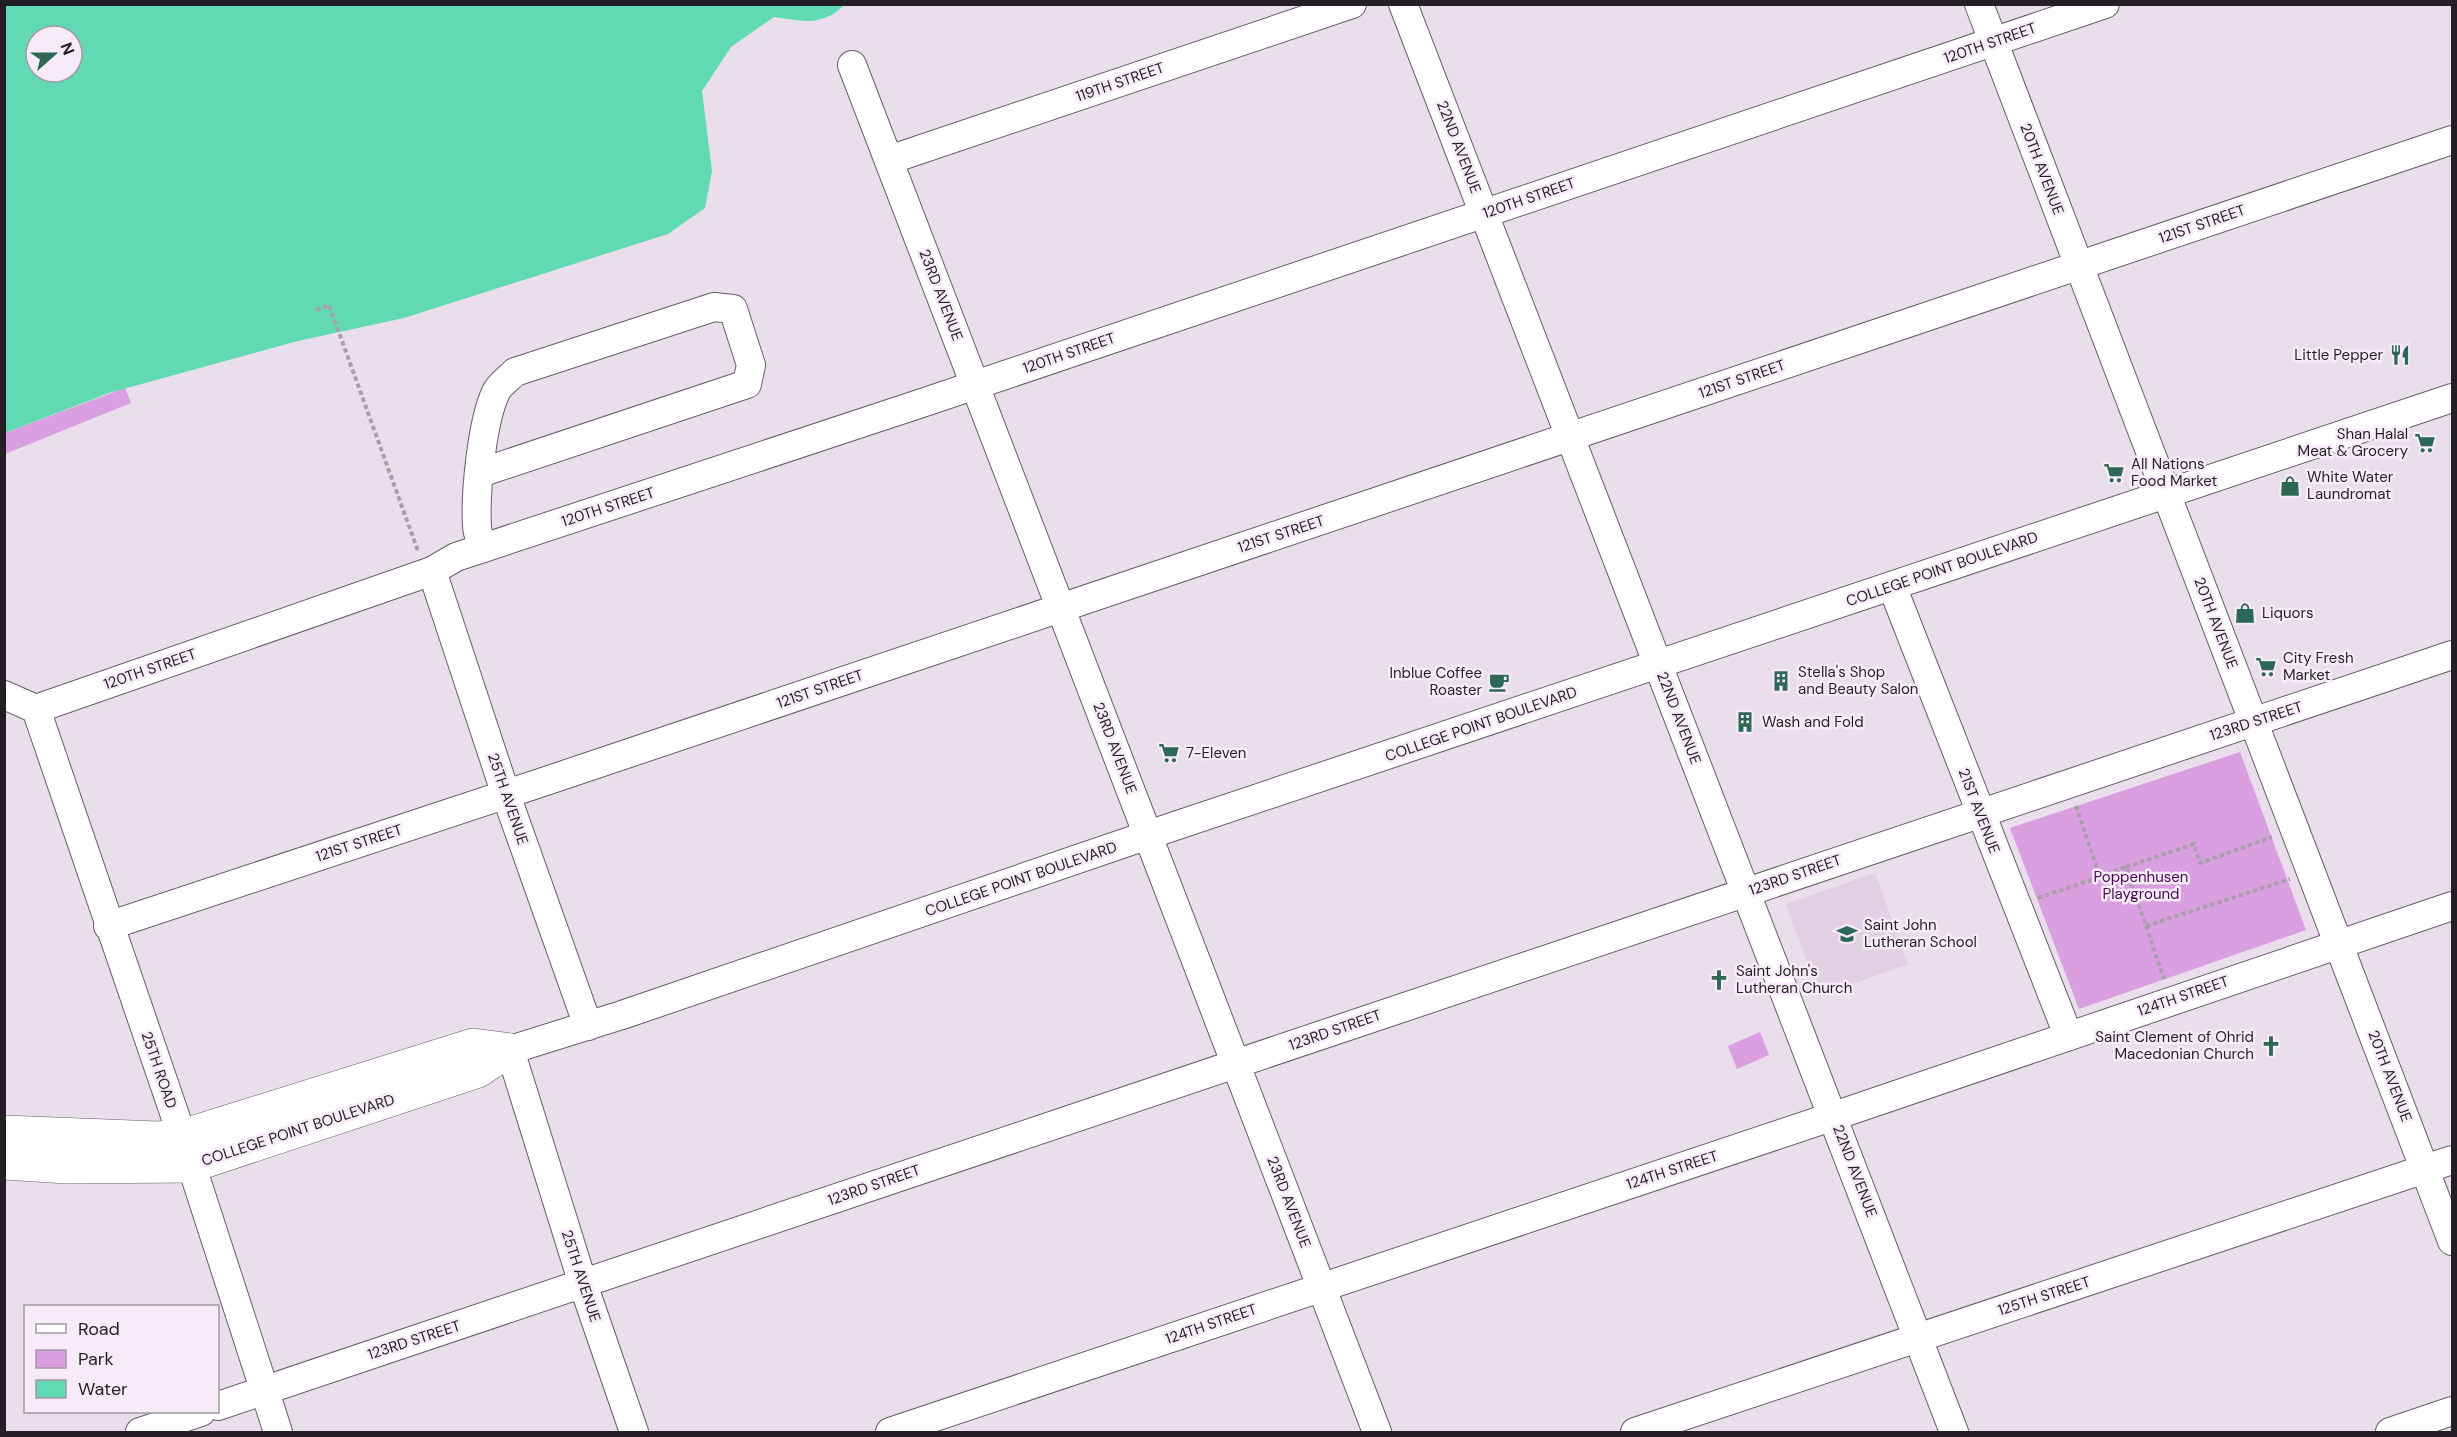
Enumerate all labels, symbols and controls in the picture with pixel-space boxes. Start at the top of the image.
street label: 120TH STREET [1941,18,2039,68]
north arrow [24,24,84,84]
text: N [56,40,79,58]
street label: 119TH STREET [1073,58,1167,106]
street label: 22ND AVENUE [1432,98,1486,196]
street label: 20TH AVENUE [2015,120,2069,218]
street label: 120TH STREET [1480,173,1578,223]
street label: 121ST STREET [2156,200,2248,248]
street label: 23RD AVENUE [914,246,968,344]
street label: 120TH STREET [1020,328,1118,378]
restaurant icon: Little Pepper [2388,343,2412,367]
place label: Little Pepper [2294,345,2383,365]
street label: 121ST STREET [1696,355,1788,403]
place label: Shan Halal Meat & Grocery [2298,424,2409,461]
supermarket icon: Shan Halal Meat & Grocery [2413,431,2437,455]
place label: All Nations Food Market [2131,454,2218,491]
supermarket icon: All Nations Food Market [2102,461,2126,485]
place label: White Water Laundromat [2307,467,2394,504]
shop icon: White Water Laundromat [2278,474,2302,498]
street label: 120TH STREET [559,483,657,531]
street label: 121ST STREET [1235,511,1327,557]
street label: COLLEGE POINT BOULEVARD [1843,527,2041,611]
street label: 20TH AVENUE [2189,574,2243,672]
shop icon: Liquors [2233,601,2257,625]
place label: Liquors [2262,603,2313,623]
street label: 120TH STREET [101,644,199,694]
place label: City Fresh Market [2283,648,2354,685]
supermarket icon: City Fresh Market [2254,655,2278,679]
place label: Stella's Shop and Beauty Salon [1798,662,1918,699]
place label: Inblue Coffee Roaster [1389,663,1482,700]
street label: 121ST STREET [774,665,866,713]
street label: 22ND AVENUE [1652,669,1706,767]
building icon: Stella's Shop and Beauty Salon [1769,669,1793,693]
cafe icon: Inblue Coffee Roaster [1487,670,1511,694]
street label: COLLEGE POINT BOULEVARD [1382,682,1580,766]
street label: 123RD STREET [2207,697,2305,745]
street label: 23RD AVENUE [1088,699,1142,797]
building icon: Wash and Fold [1733,710,1757,734]
place label: Wash and Fold [1762,712,1864,732]
supermarket icon: 7-Eleven [1157,741,1181,765]
place label: 7-Eleven [1186,743,1246,763]
street label: 25TH AVENUE [483,750,533,848]
street label: 21ST AVENUE [1954,765,2004,857]
street label: 121ST STREET [313,820,405,866]
street label: COLLEGE POINT BOULEVARD [922,837,1120,921]
street label: 123RD STREET [1746,850,1844,900]
park label: Poppenhusen Playground [2094,867,2188,904]
place label: Saint John Lutheran School [1864,915,1977,952]
school or university icon: Saint John Lutheran School [1835,922,1859,946]
place label: Saint John's Lutheran Church [1736,961,1852,998]
church icon: Saint John's Lutheran Church [1707,968,1731,992]
street label: 124TH STREET [2135,971,2231,1021]
street label: 123RD STREET [1286,1005,1384,1055]
place label: Saint Clement of Ohrid Macedonian Church [2095,1027,2254,1064]
street label: 20TH AVENUE [2363,1027,2417,1125]
street label: 25TH ROAD [136,1029,182,1111]
church icon: Saint Clement of Ohrid Macedonian Church [2259,1034,2283,1058]
street label: COLLEGE POINT BOULEVARD [199,1089,397,1171]
street label: 22ND AVENUE [1828,1122,1882,1220]
street label: 124TH STREET [1624,1146,1720,1194]
street label: 23RD AVENUE [1262,1153,1316,1251]
street label: 123RD STREET [825,1160,923,1210]
street label: 25TH AVENUE [557,1227,605,1325]
street label: 125TH STREET [1995,1272,2093,1320]
street label: 124TH STREET [1163,1299,1259,1349]
legend [24,1305,219,1413]
street label: 123RD STREET [365,1316,463,1364]
text: Road [78,1317,120,1341]
text: Park [78,1347,114,1371]
text: Water [78,1377,128,1401]

